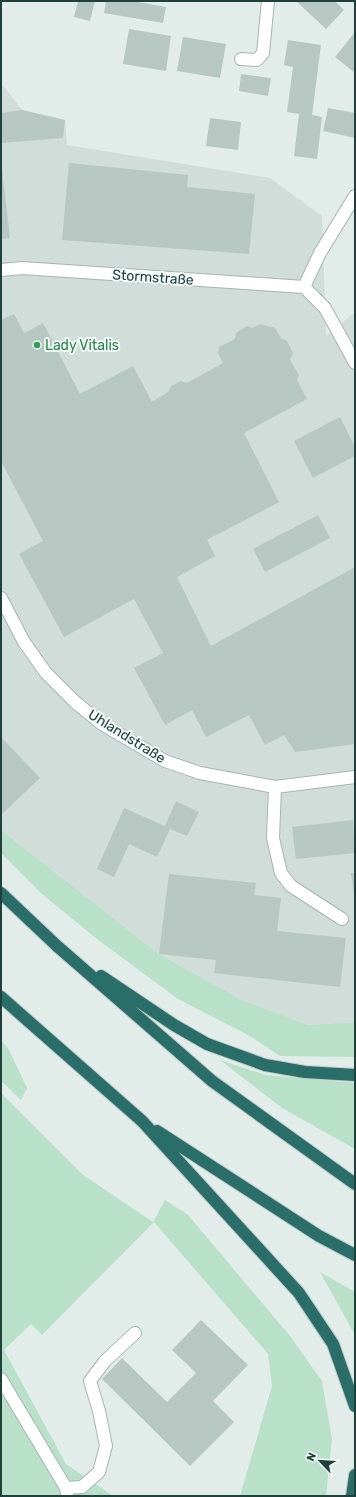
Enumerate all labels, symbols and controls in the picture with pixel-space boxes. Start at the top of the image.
street label: Stormstraße [112,266,194,289]
place label: Lady Vitalis [45,337,119,354]
marker: Lady Vitalis [32,340,42,350]
street label: Uhlandstraße [85,706,169,767]
north arrow [300,1441,340,1481]
text: N [304,1451,319,1463]

